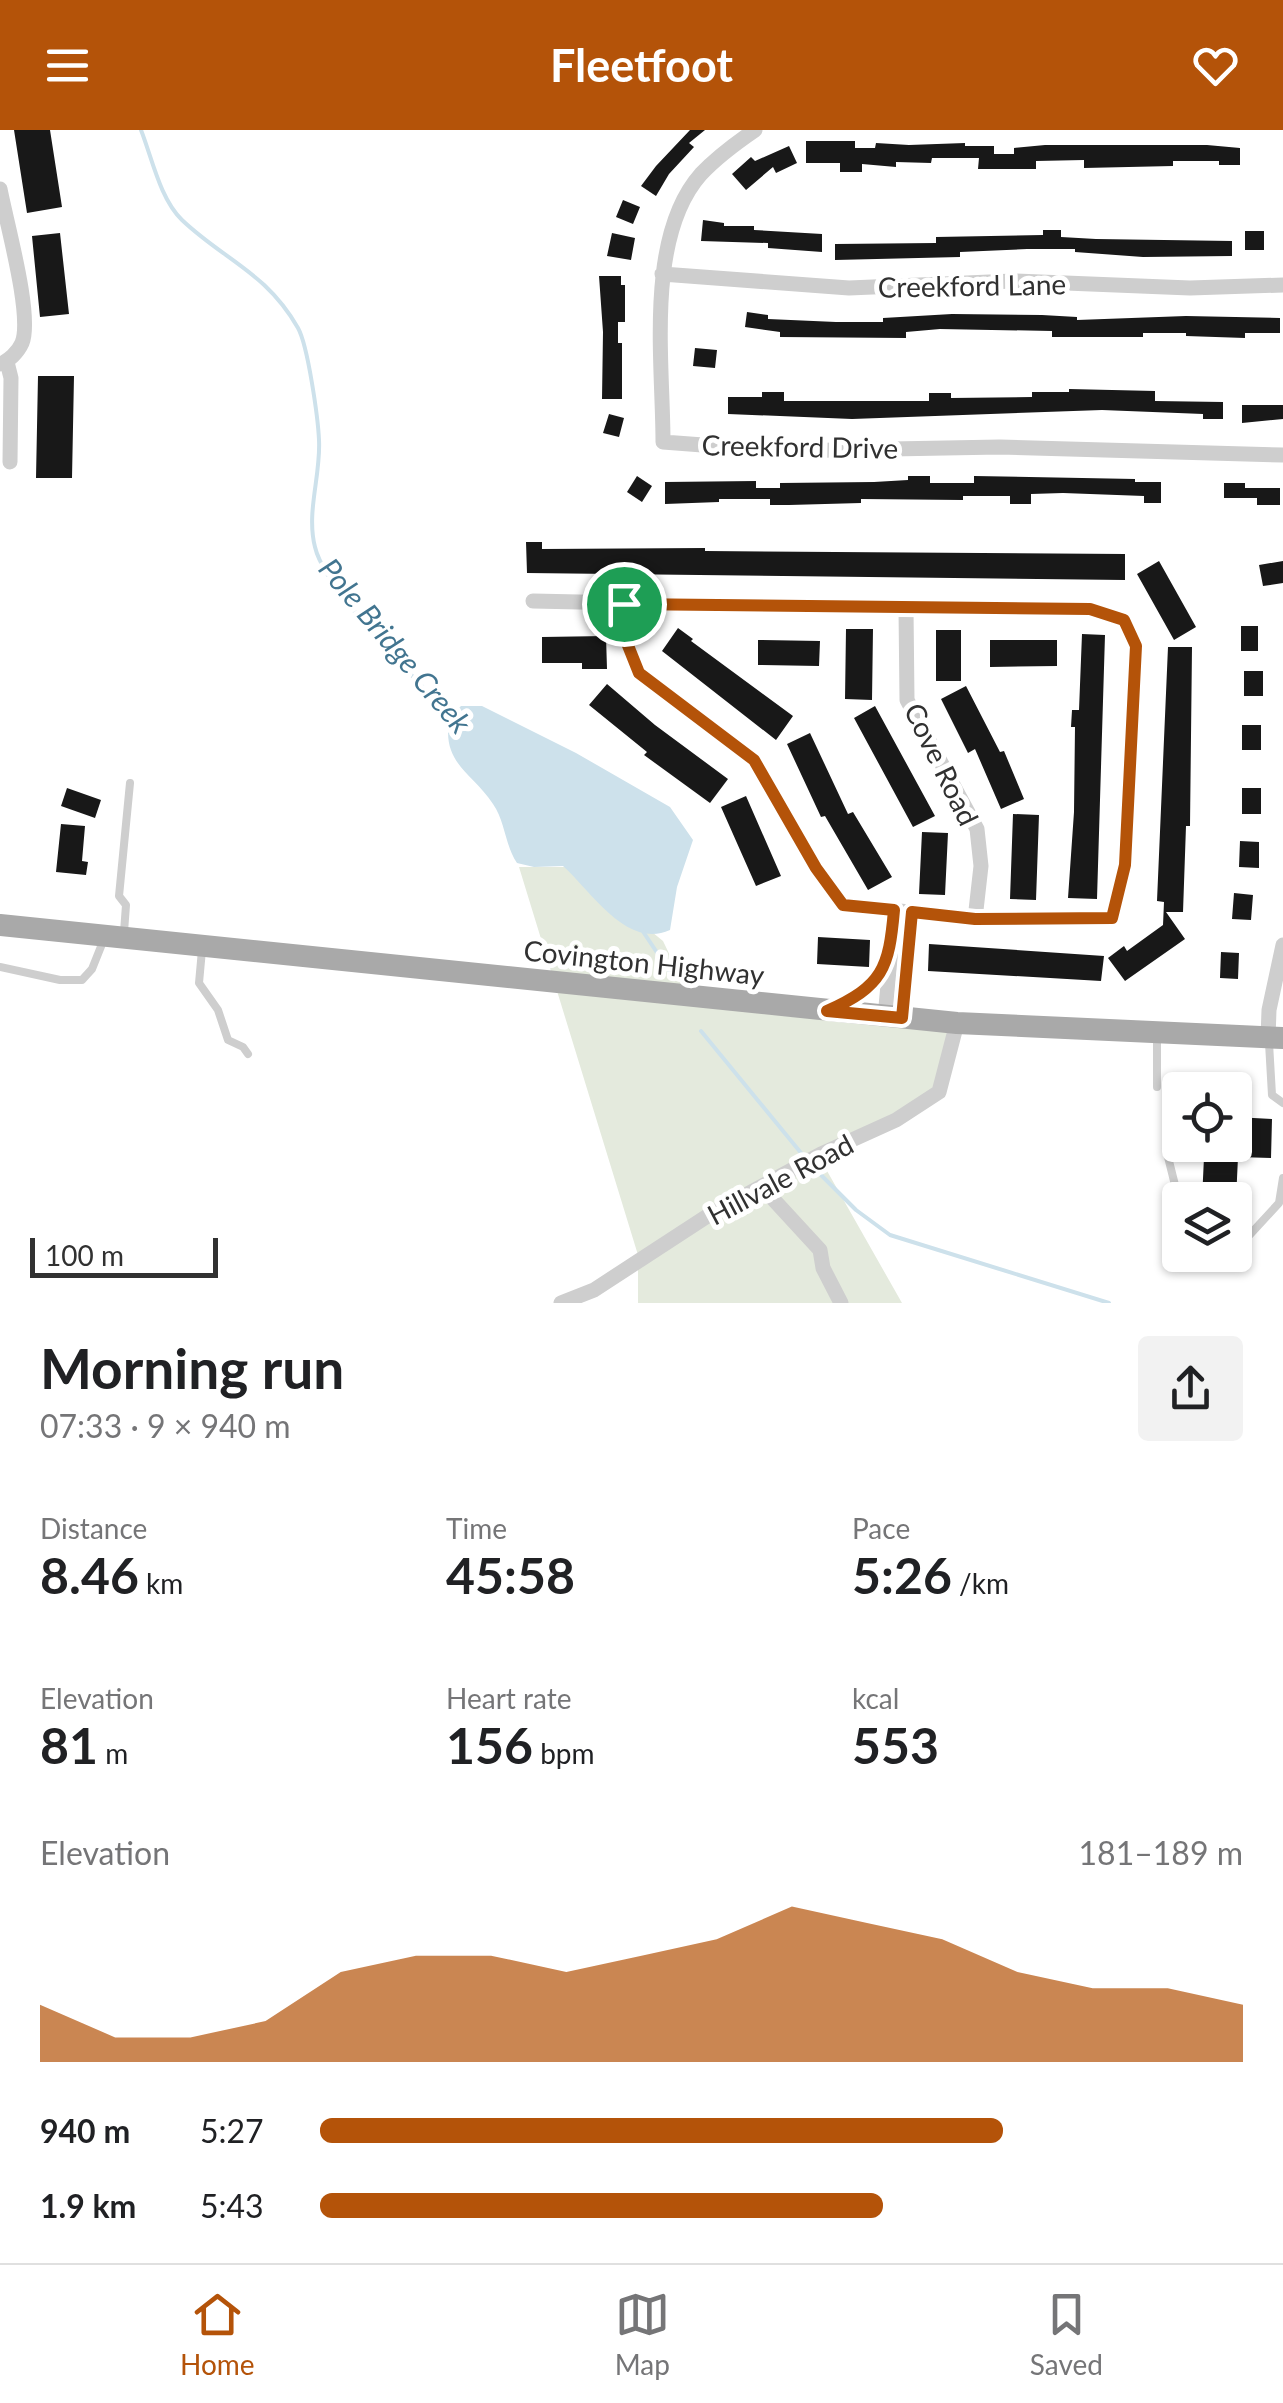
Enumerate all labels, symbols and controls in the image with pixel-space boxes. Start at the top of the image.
icon: menu [40,38,95,93]
text: Fleetfoot [550,38,733,92]
icon: heart [1188,38,1243,93]
street label: Creekford Lane [877,266,1067,304]
street label: Creekford Drive [701,427,899,465]
water label: Pole Bridge Creek [312,550,480,740]
pin [582,562,667,647]
icon: arrive [597,577,652,632]
street label: Cove Road [898,697,986,831]
street label: Covington Highway [522,932,767,992]
map controls [1162,1072,1252,1272]
button: locate [1162,1072,1252,1162]
street label: Hillvale Road [701,1126,859,1232]
button: layers [1162,1182,1252,1272]
scale bar [30,1233,218,1278]
text: 100 m [45,1238,124,1272]
text: Morning run [40,1335,344,1401]
button: share [1138,1336,1243,1441]
text: 07:33 · 9 × 940 m [40,1406,291,1445]
text: Distance [40,1511,147,1545]
text: Time [446,1511,507,1545]
text: Pace [852,1511,910,1545]
text: 8.46 [40,1545,139,1605]
text: 45:58 [446,1545,575,1605]
text: 5:26 [852,1545,952,1605]
text: km [139,1566,183,1600]
text: /km [952,1566,1009,1600]
text: Elevation [40,1681,154,1715]
text: Heart rate [446,1681,572,1715]
text: kcal [852,1681,899,1715]
text: 81 [40,1715,98,1775]
text: 156 [446,1715,533,1775]
text: 553 [852,1715,939,1775]
text: m [98,1736,128,1770]
text: bpm [533,1736,595,1770]
text: Elevation [40,1833,170,1872]
text: 181–189 m [1079,1833,1243,1872]
text: 940 m [40,2111,130,2150]
text: 5:27 [200,2111,264,2150]
text: 1.9 km [40,2186,136,2225]
text: 5:43 [200,2186,264,2225]
tab: Home [180,2287,255,2381]
tab: Map [615,2287,670,2381]
tab: Saved [1030,2287,1103,2381]

